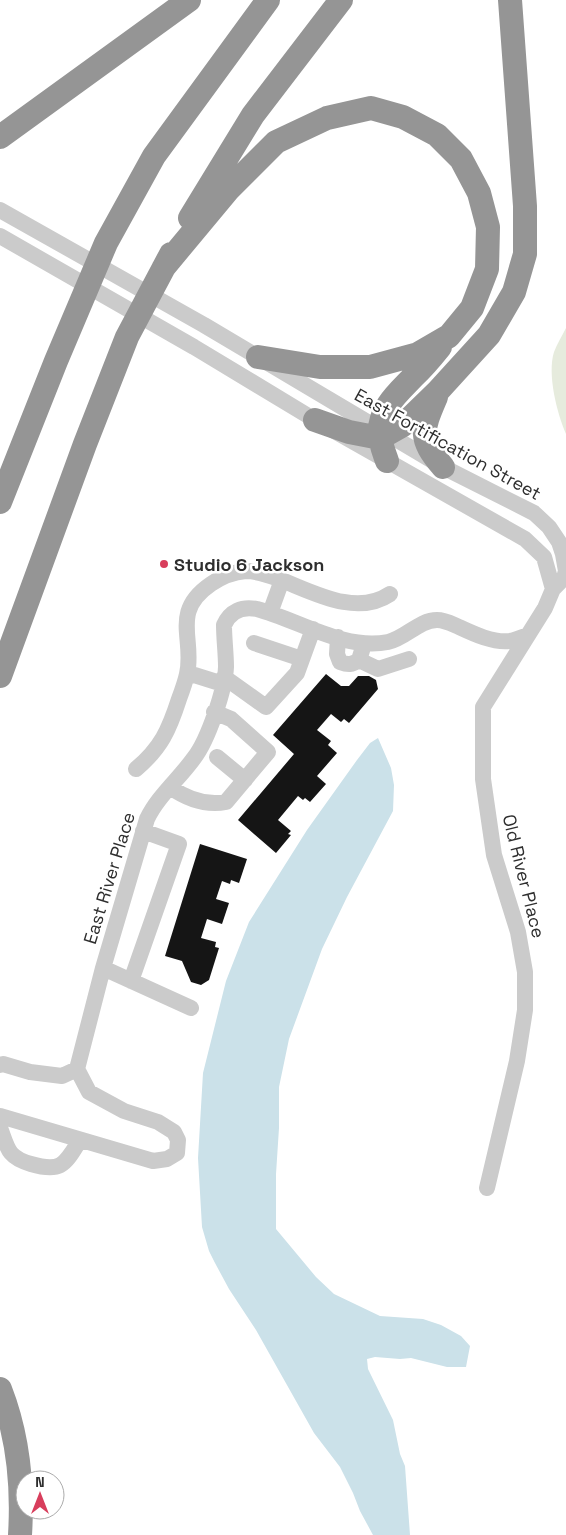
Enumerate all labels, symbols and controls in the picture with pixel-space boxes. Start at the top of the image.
street label: East Fortification Street [351,383,545,505]
place label: Studio 6 Jackson [174,553,324,576]
marker: Studio 6 Jackson [158,558,170,570]
street label: East River Place [78,809,140,947]
street label: Old River Place [498,812,550,940]
north arrow [15,1470,65,1520]
text: N [35,1473,45,1491]

